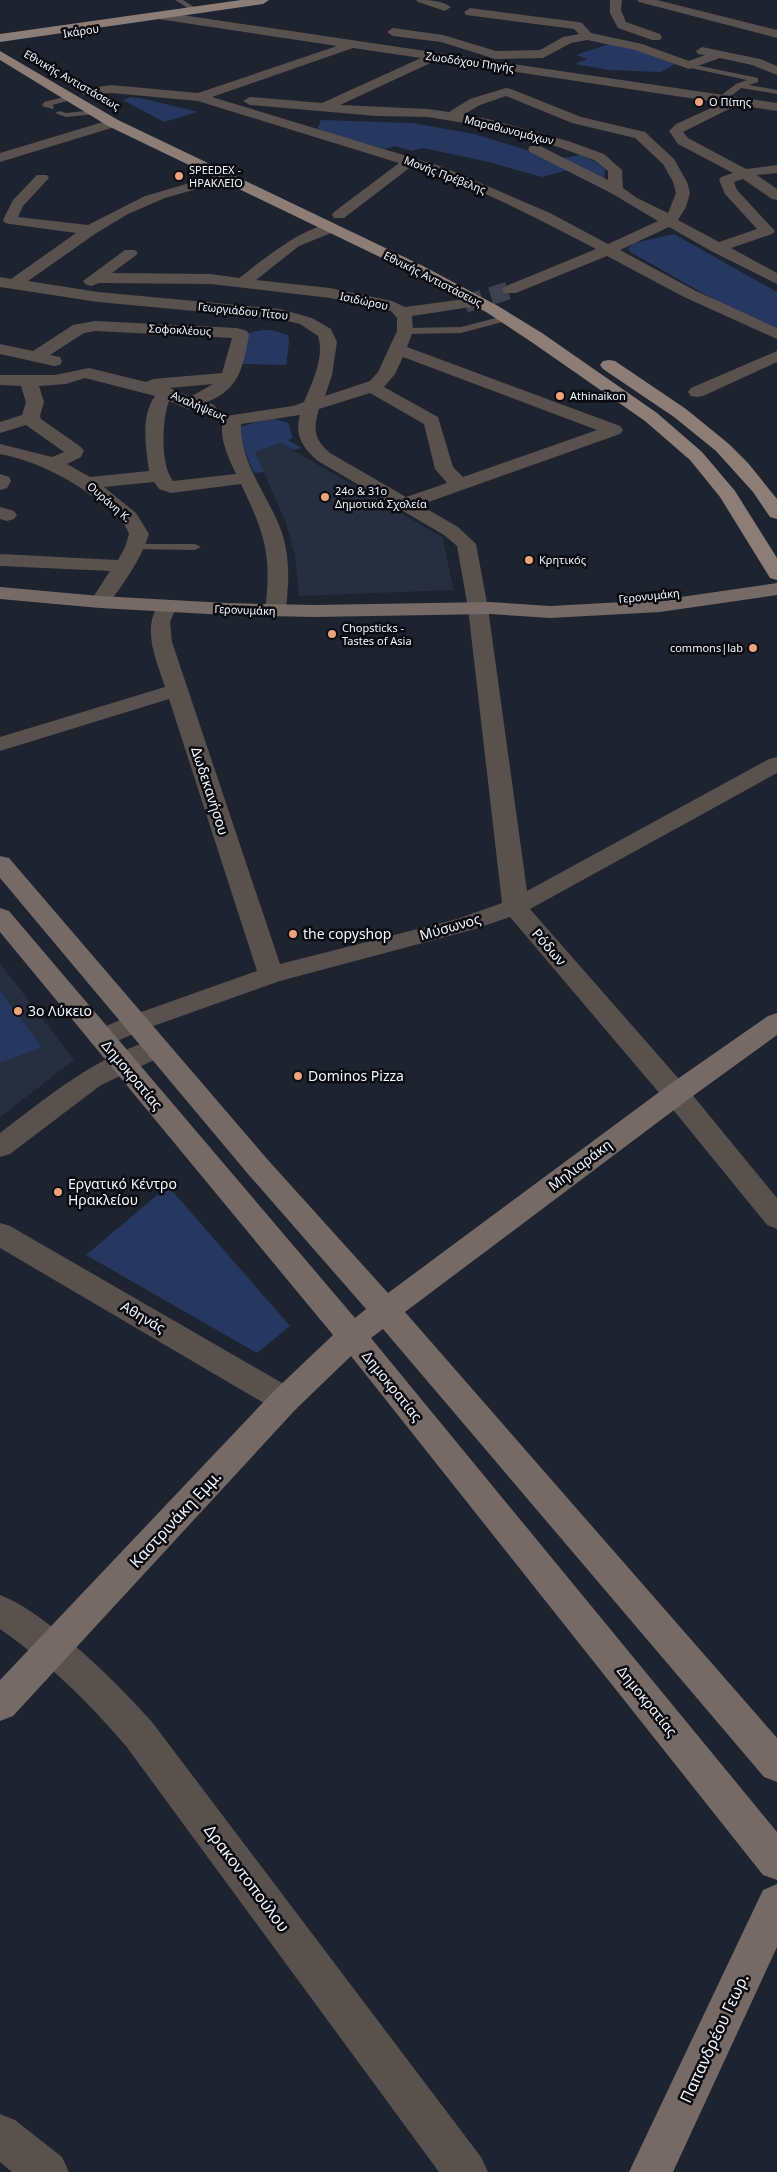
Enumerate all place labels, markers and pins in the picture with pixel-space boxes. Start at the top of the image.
place label: Ο Πίπης [709,94,751,109]
marker: Ο Πίπης [693,96,705,108]
place label: SPEEDEX - ΗΡΑΚΛΕΙΟ [189,162,243,190]
marker: SPEEDEX - ΗΡΑΚΛΕΙΟ [173,170,185,182]
place label: Athinaikon [570,388,626,403]
marker: Athinaikon [554,390,566,402]
place label: 24ο & 31ο Δημοτικά Σχολεία [335,483,427,511]
marker: 24ο & 31ο Δημοτικά Σχολεία [319,491,331,503]
place label: Κρητικός [539,552,586,567]
marker: Κρητικός [523,554,535,566]
place label: Chopsticks - Tastes of Asia [342,620,412,648]
marker: Chopsticks - Tastes of Asia [326,628,338,640]
place label: commons|lab [670,640,743,655]
marker: commons|lab [747,642,759,654]
place label: the copyshop [303,924,391,943]
marker: the copyshop [287,928,299,940]
place label: 3ο Λύκειο [28,1001,92,1020]
marker: 3ο Λύκειο [12,1005,24,1017]
place label: Dominos Pizza [308,1066,404,1085]
marker: Dominos Pizza [292,1070,304,1082]
place label: Εργατικό Κέντρο Ηρακλείου [68,1174,177,1209]
marker: Εργατικό Κέντρο Ηρακλείου [52,1186,64,1198]

